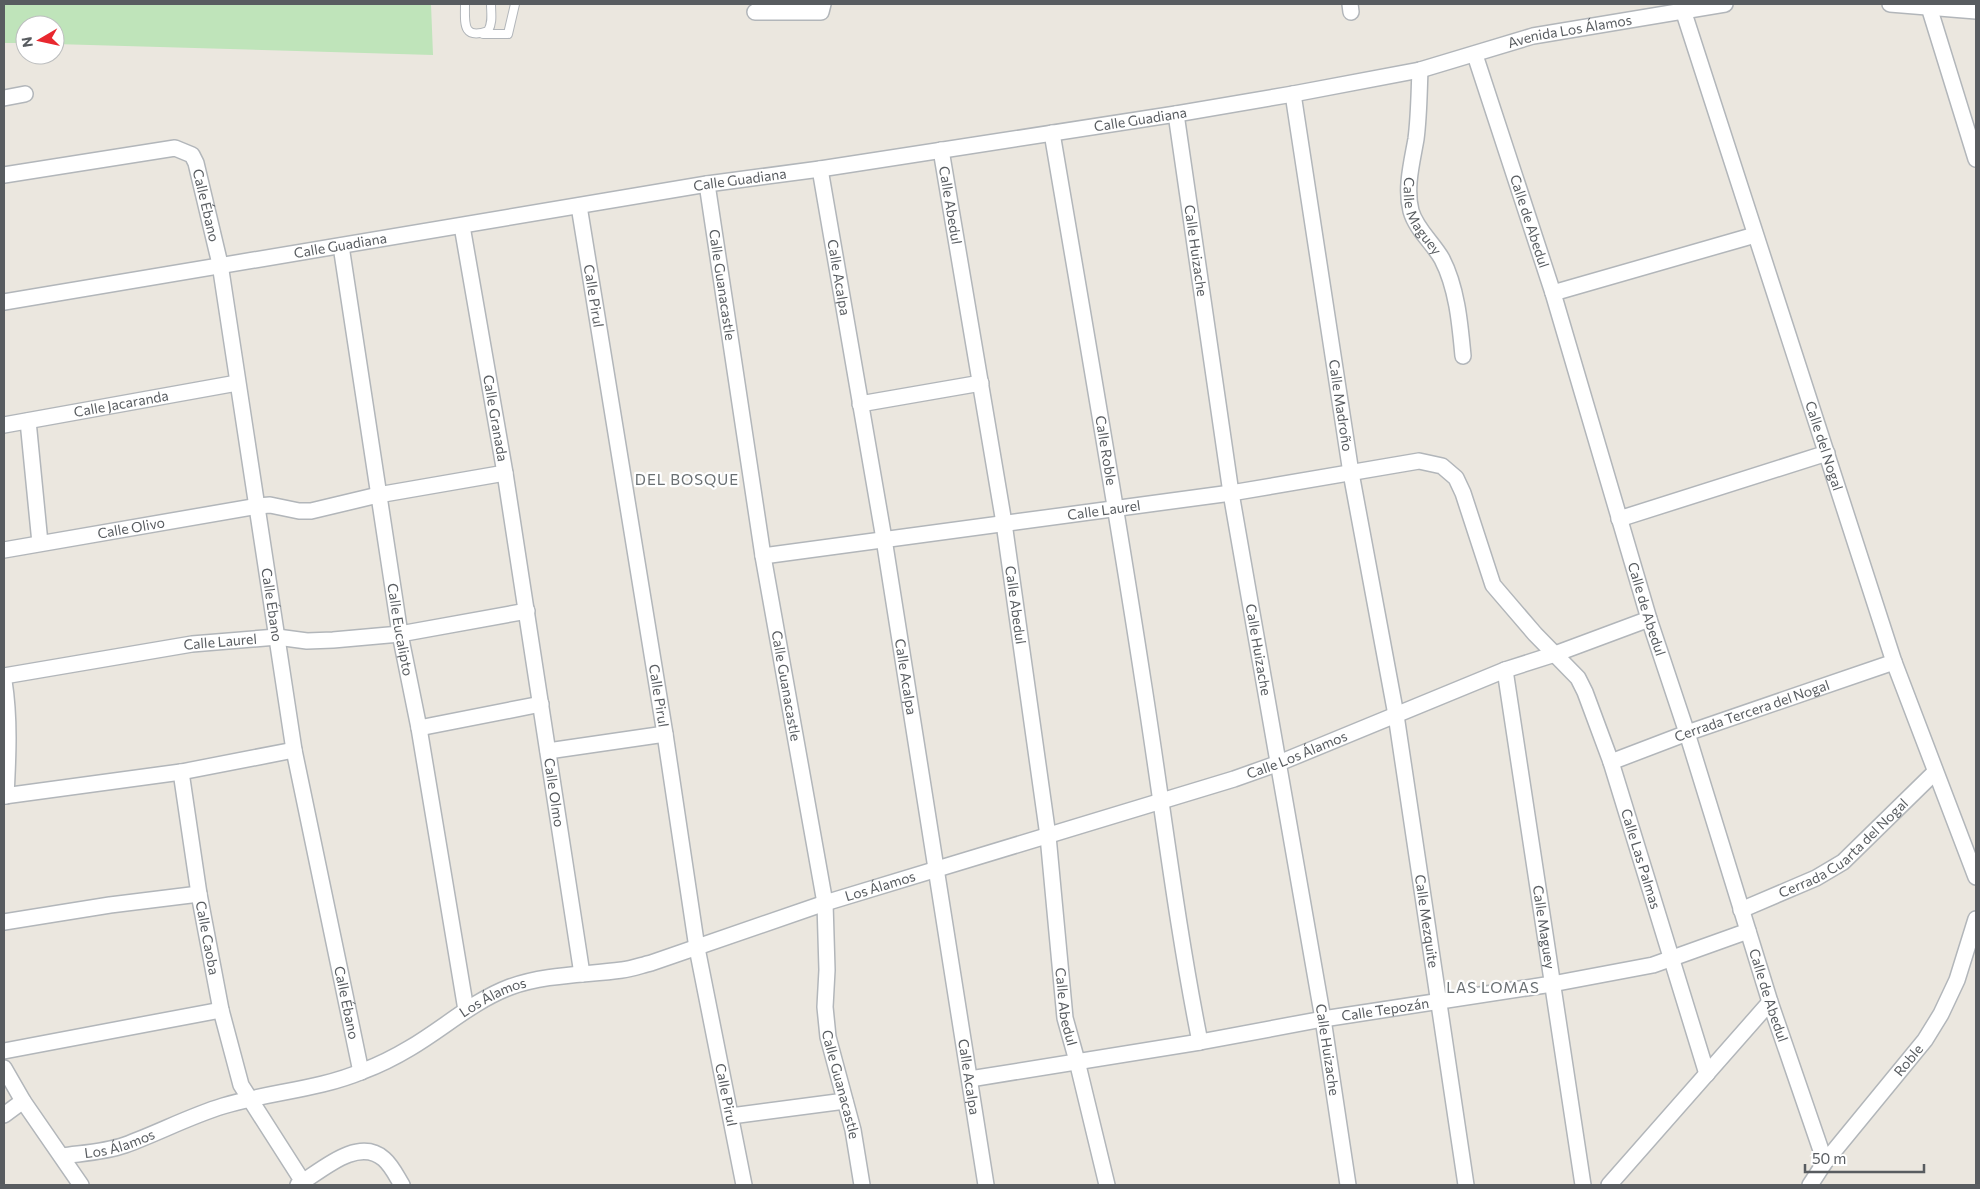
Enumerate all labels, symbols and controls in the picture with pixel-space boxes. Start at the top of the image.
street label: Avenida Los Álamos [1506,11,1633,51]
north arrow [15,15,65,65]
text: N [17,36,36,49]
street label: Calle Guadiana [1093,103,1188,135]
street label: Calle Guadiana [692,165,787,194]
street label: Calle Abedul [936,165,966,245]
street label: Calle Ébano [190,167,223,243]
street label: Calle de Abedul [1507,172,1553,270]
street label: Calle Maguey [1401,176,1446,258]
street label: Calle Huizache [1181,203,1211,298]
street label: Calle Guanacastle [706,228,739,342]
street label: Calle Guadiana [292,229,388,261]
street label: Calle Acalpa [824,238,854,317]
street label: Calle Pirul [581,263,608,328]
street label: Calle Madroño [1326,358,1357,453]
street label: Calle Granada [480,373,512,463]
street label: Calle Jacaranda [72,387,170,420]
street label: Calle del Nogal [1802,399,1847,493]
street label: Calle Roble [1092,414,1121,487]
district label: DEL BOSQUE [635,470,739,488]
street label: Calle Laurel [1066,496,1141,523]
street label: Calle Olivo [96,513,166,542]
street label: Calle de Abedul [1625,560,1670,658]
street label: Calle Abedul [1002,565,1030,645]
street label: Calle Ébano [258,567,286,643]
street label: Calle Eucalipto [384,582,417,677]
street label: Calle Huizache [1243,602,1275,697]
street label: Calle Guanacastle [768,629,805,742]
street label: Calle Laurel [182,630,258,653]
street label: Calle Acalpa [892,637,921,716]
street label: Calle Pirul [646,663,673,728]
street label: Cerrada Tercera del Nogal [1672,676,1832,745]
street label: Calle Los Álamos [1244,727,1349,782]
street label: Calle Olmo [541,757,568,828]
street label: Cerrada Cuarta del Nogal [1776,794,1911,901]
street label: Calle Las Palmas [1618,806,1665,911]
street label: Los Álamos [843,867,917,904]
street label: Calle Mezquite [1412,873,1443,969]
street label: Calle Maguey [1530,884,1559,970]
street label: Calle Caoba [192,899,223,976]
street label: Calle de Abedul [1746,946,1792,1044]
street label: Calle Ébano [331,964,363,1041]
street label: Calle Abedul [1052,967,1081,1047]
street label: Los Álamos [456,973,528,1021]
district label: LAS LOMAS [1446,978,1540,996]
street label: Calle Tepozán [1340,994,1430,1024]
street label: Calle Huizache [1312,1002,1343,1097]
street label: Calle Guanacastle [819,1029,863,1140]
street label: Calle Acalpa [955,1037,984,1116]
street label: Roble [1890,1040,1926,1079]
street label: Calle Pirul [712,1062,741,1128]
street label: Los Álamos [83,1125,157,1161]
scale bar [1805,1142,1924,1174]
text: 50 m [1812,1149,1846,1167]

